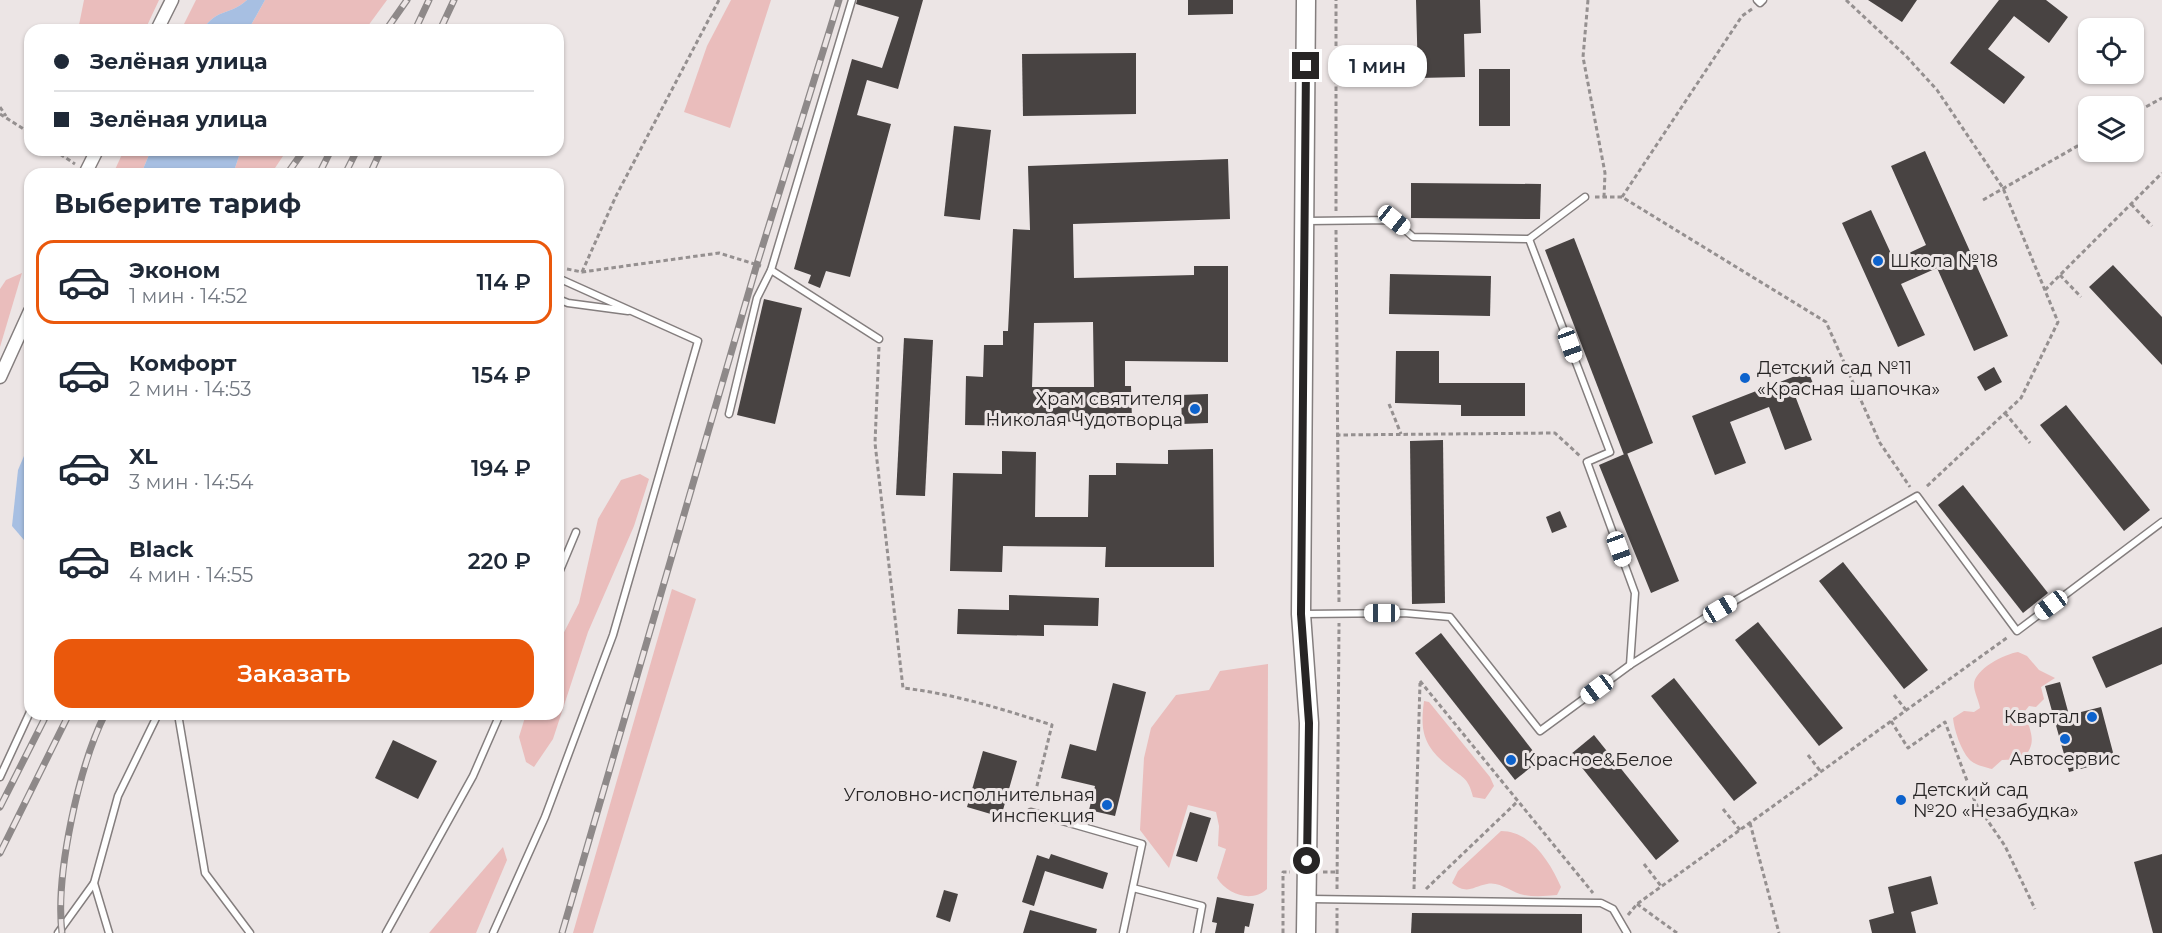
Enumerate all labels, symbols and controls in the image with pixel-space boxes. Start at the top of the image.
map controls [2078,18,2144,162]
button: locate [2078,18,2144,84]
callout: 1 мин [1327,45,1426,87]
text: Зелёная улица [90,48,268,75]
route end [1292,52,1319,79]
text: 1 мин [1349,54,1406,78]
button: layers [2078,96,2144,162]
text: Зелёная улица [90,106,268,133]
text: Выберите тариф [54,187,301,220]
car [1374,202,1414,238]
place label: Школа №18 [1890,250,1998,272]
marker: Школа №18 [1871,254,1885,268]
icon: car [57,255,111,309]
text: Эконом [129,257,220,284]
text: 114 ₽ [476,269,531,296]
text: 1 мин · 14:52 [129,284,247,308]
car [1555,325,1585,365]
icon: car [57,348,111,402]
text: Комфорт [129,350,237,377]
place label: Детский сад №11 «Красная шапочка» [1757,357,1940,400]
text: 154 ₽ [472,362,531,389]
marker: Детский сад №11 «Красная шапочка» [1738,371,1752,385]
text: 2 мин · 14:53 [129,377,251,401]
place label: Храм святителя Николая Чудотворца [985,388,1183,431]
marker: Храм святителя Николая Чудотворца [1188,402,1202,416]
icon: car [57,441,111,495]
text: XL [129,443,158,470]
text: 194 ₽ [471,455,531,482]
text: 3 мин · 14:54 [129,470,253,494]
car [1604,529,1634,569]
icon: car [57,534,111,588]
text: Black [129,536,193,563]
text: 220 ₽ [468,548,531,575]
text: 4 мин · 14:55 [129,563,253,587]
car [2031,587,2071,623]
car [1700,592,1740,626]
car [1364,604,1400,622]
button: Заказать [54,639,534,708]
car [1577,671,1617,707]
place label: Квартал [2004,706,2080,728]
marker: Квартал [2085,710,2099,724]
marker: Автосервис [2058,732,2072,746]
place label: Автосервис [2010,748,2120,770]
place label: Красное&Белое [1523,749,1673,771]
marker: Красное&Белое [1504,753,1518,767]
place label: Детский сад №20 «Незабудка» [1913,779,2079,822]
place label: Уголовно-исполнительная инспекция [843,784,1095,827]
marker: Детский сад №20 «Незабудка» [1894,793,1908,807]
marker: Уголовно-исполнительная инспекция [1100,798,1114,812]
route start [1293,847,1320,874]

